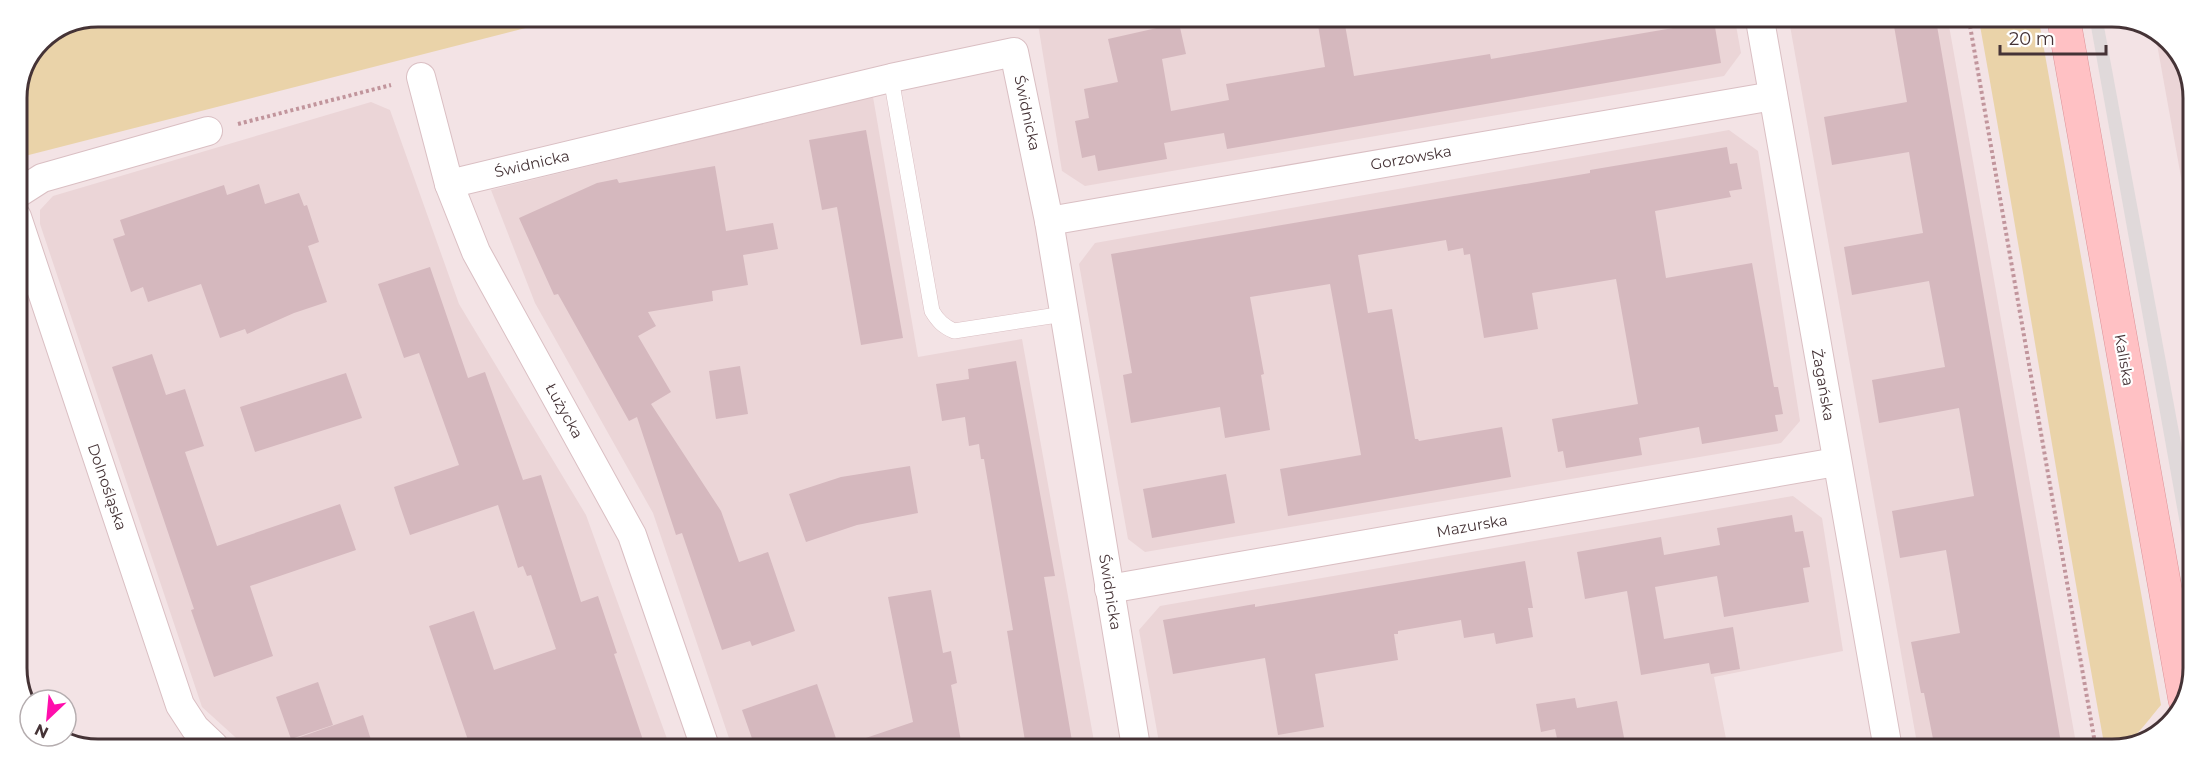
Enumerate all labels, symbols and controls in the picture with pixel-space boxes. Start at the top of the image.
scale bar [2000,18,2106,56]
text: 20 m [2009,28,2055,50]
street label: Świdnicka [1010,73,1045,152]
street label: Gorzowska [1369,141,1453,174]
street label: Świdnicka [492,146,571,181]
street label: Kaliska [2111,332,2138,387]
street label: Żagańska [1808,347,1839,422]
street label: Łużycka [542,380,587,442]
street label: Dolnośląska [84,441,131,533]
street label: Mazurska [1435,510,1509,541]
street label: Świdnicka [1095,553,1126,631]
north arrow [18,688,78,748]
text: N [32,720,52,742]

